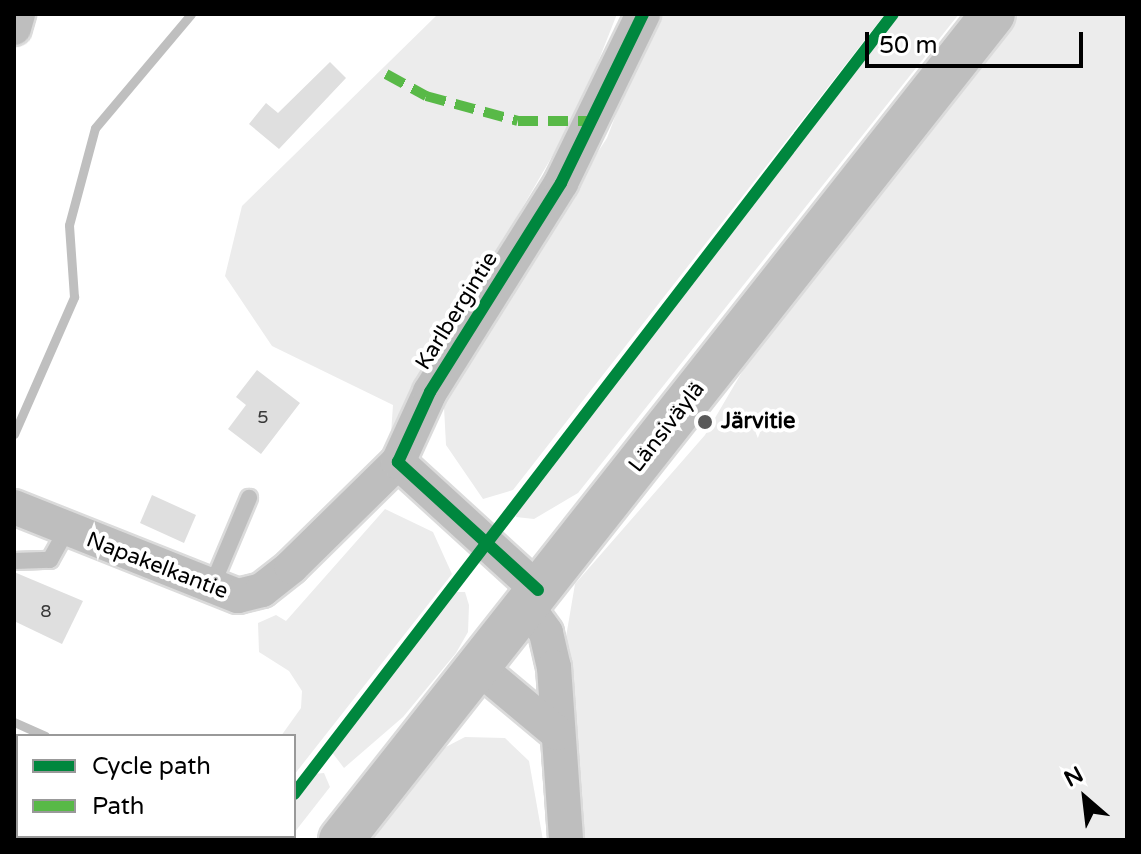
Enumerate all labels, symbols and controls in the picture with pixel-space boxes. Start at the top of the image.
scale bar [869,16,1087,66]
text: 50 m [879,31,937,60]
street label: Karlbergintie [410,247,504,375]
street label: Länsiväylä [623,376,711,478]
house number: 5 [257,406,269,428]
place label: Järvitie [721,409,796,435]
marker: Järvitie [696,413,714,431]
street label: Napakelkantie [82,527,232,605]
house number: 8 [40,600,52,622]
legend [16,734,296,838]
text: Cycle path [92,752,211,781]
north arrow [1045,758,1125,838]
text: N [1060,761,1088,792]
text: Path [92,792,145,821]

